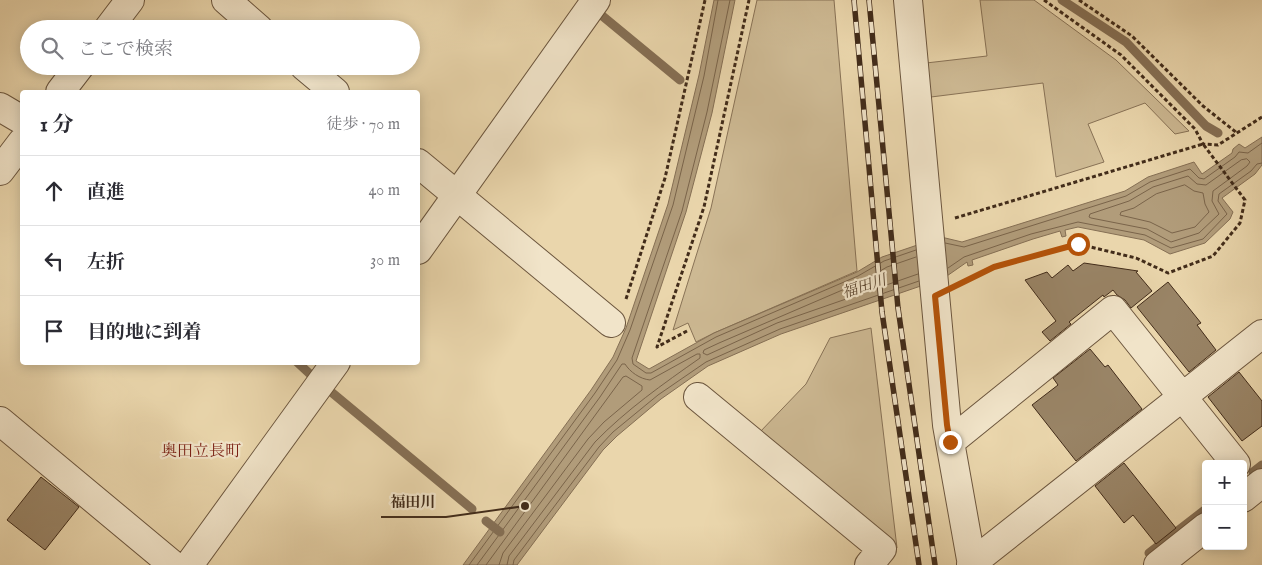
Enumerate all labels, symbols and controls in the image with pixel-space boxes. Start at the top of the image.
search box [20,20,420,75]
icon: search [38,34,66,62]
text: ここで検索 [78,38,173,62]
text: 1 分 [40,112,73,139]
text: 徒歩 · 70 m [326,115,400,135]
icon: ahead [40,177,68,205]
text: 直進 [87,181,125,205]
text: 40 m [368,181,400,201]
route start [1067,233,1090,256]
icon: left [40,247,68,275]
text: 左折 [87,251,125,275]
text: 30 m [370,251,400,271]
water label: 福田川 [840,270,890,302]
icon: arrive [40,317,68,345]
text: 目的地に到着 [87,321,201,345]
route end [939,431,962,454]
district label: 奥田立長町 [161,442,241,462]
map controls [1202,460,1247,550]
button: + [1202,460,1247,505]
callout: 福田川 [381,487,446,517]
text: 福田川 [390,493,436,512]
button: − [1202,505,1247,550]

